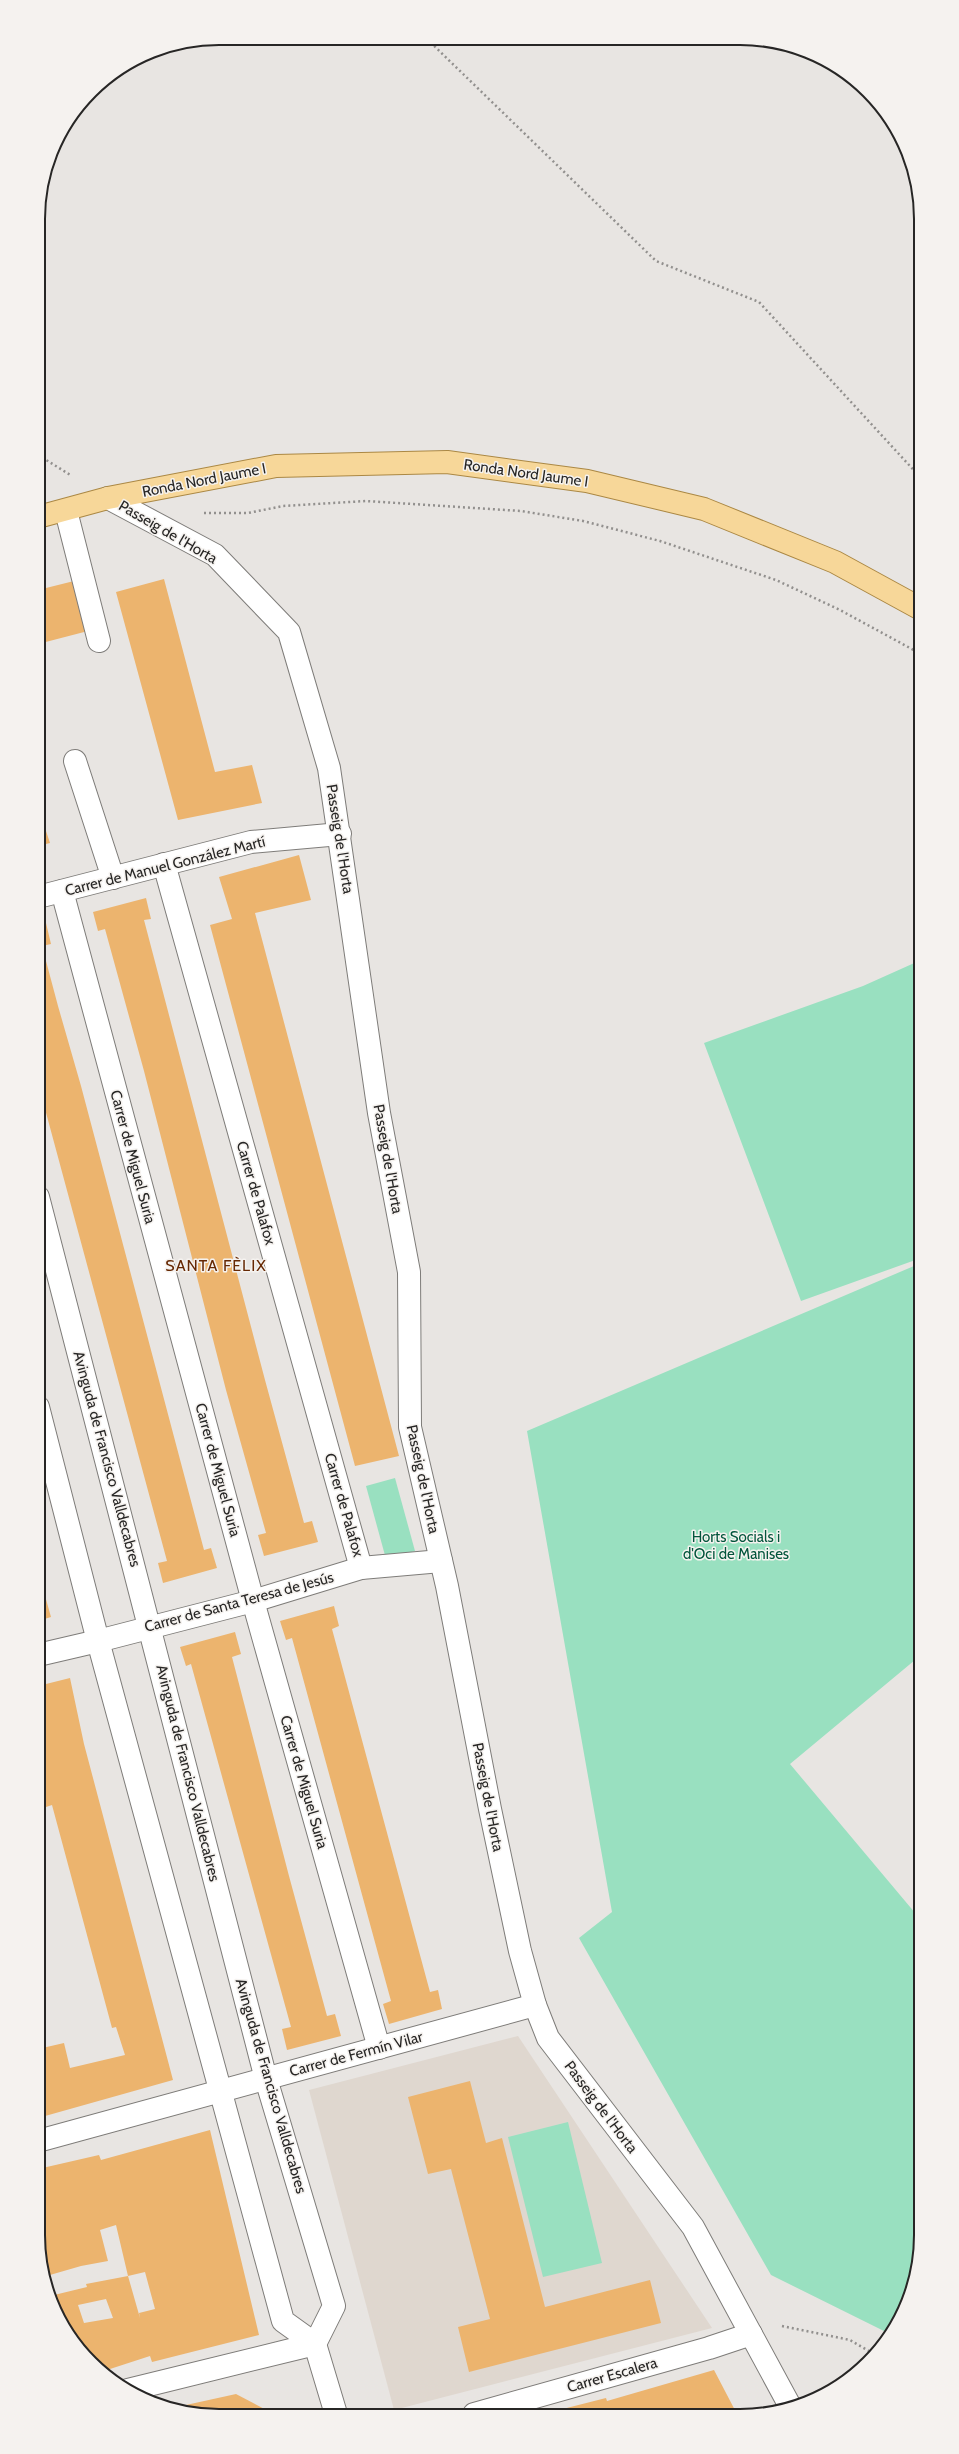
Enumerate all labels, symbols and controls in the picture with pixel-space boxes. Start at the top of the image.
street label: Ronda Nord Jaume I [462,455,590,491]
street label: Ronda Nord Jaume I [140,459,268,501]
street label: Passeig de l'Horta [116,497,221,568]
street label: Passeig de l'Horta [322,783,358,896]
street label: Carrer de Manuel González Martí [63,832,267,900]
street label: Carrer de Miguel Suria [106,1088,160,1227]
street label: Passeig de l'Horta [370,1103,407,1216]
street label: Carrer de Palafox [233,1139,279,1247]
district label: SANTA FÈLIX [165,1256,267,1275]
street label: Avinguda de Francisco Valldecabres [69,1349,145,1569]
street label: Carrer de Miguel Suria [191,1401,245,1540]
street label: Passeig de l'Horta [403,1423,443,1536]
street label: Carrer de Palafox [321,1451,367,1559]
park label: Horts Socials i d'Oci de Manises [683,1528,789,1563]
street label: Carrer de Santa Teresa de Jesús [142,1568,336,1636]
street label: Avinguda de Francisco Valldecabres [152,1663,224,1883]
street label: Carrer de Miguel Suria [276,1713,332,1851]
street label: Passeig de l'Horta [469,1741,508,1854]
street label: Avinguda de Francisco Valldecabres [232,1976,310,2196]
street label: Carrer de Fermín Vilar [287,2028,425,2080]
street label: Passeig de l'Horta [561,2057,642,2157]
street label: Carrer Escalera [565,2353,660,2396]

